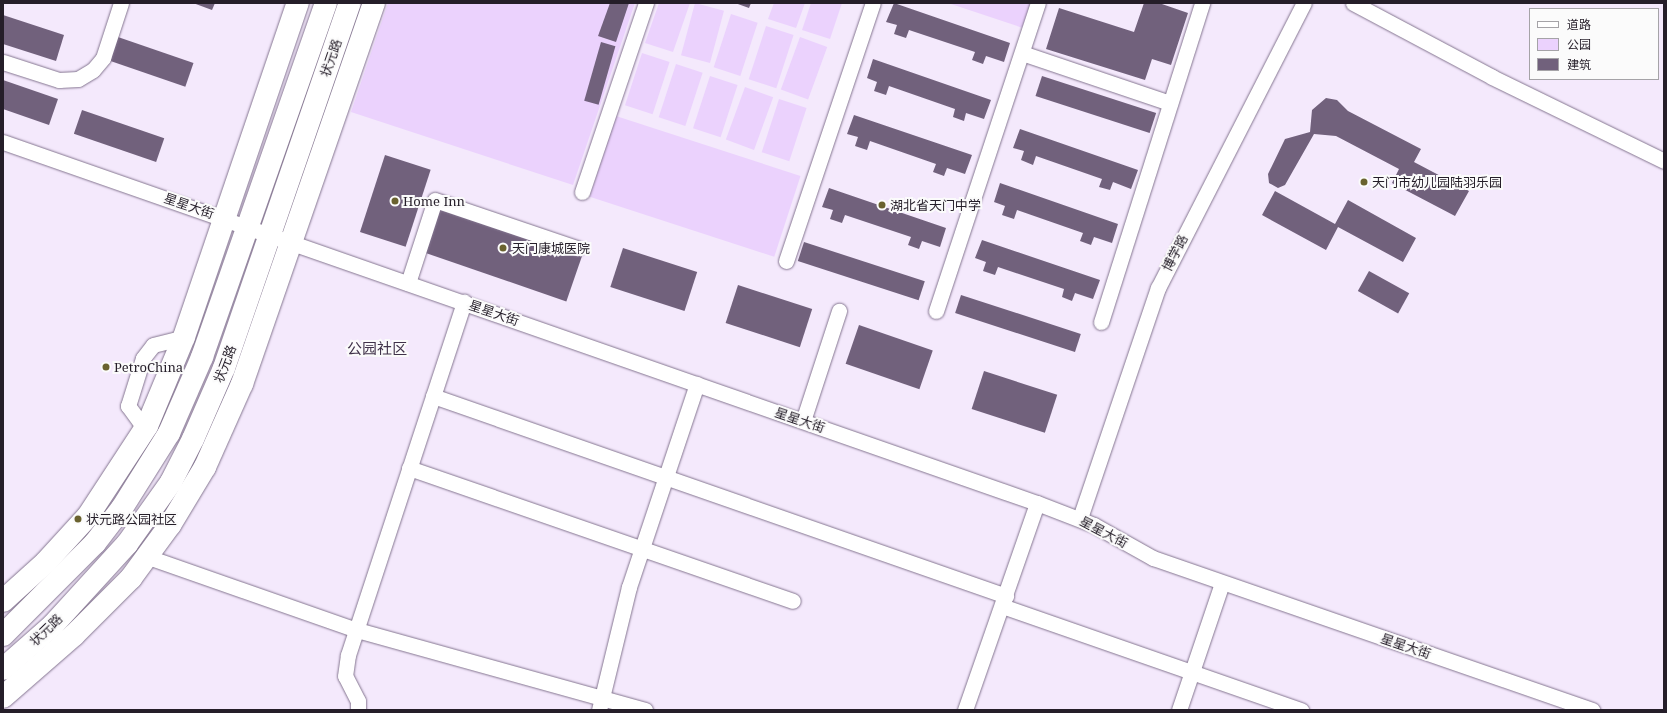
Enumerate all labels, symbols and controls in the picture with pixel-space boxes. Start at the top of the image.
legend [1529,8,1659,80]
text: 道路 [1567,16,1591,33]
text: 公园 [1567,36,1591,53]
street label: 状元路 [317,37,345,79]
text: 建筑 [1567,56,1591,73]
place label: 天门市幼儿园陆羽乐园 [1372,174,1502,190]
marker: 天门市幼儿园陆羽乐园 [1359,177,1369,187]
street label: 星星大街 [162,190,216,222]
place label: Home Inn [403,193,465,209]
marker: Home Inn [390,196,400,206]
place label: 湖北省天门中学 [890,197,981,213]
marker: 湖北省天门中学 [877,200,887,210]
street label: 博学路 [1159,232,1191,274]
place label: 天门康城医院 [512,240,590,256]
marker: 天门康城医院 [497,242,509,254]
street label: 星星大街 [467,297,521,329]
district label: 公园社区 [347,340,407,358]
street label: 状元路 [211,343,239,385]
place label: PetroChina [114,359,183,375]
marker: PetroChina [101,362,111,372]
street label: 星星大街 [773,404,827,436]
place label: 状元路公园社区 [86,511,177,527]
street label: 星星大街 [1077,513,1131,551]
marker: 状元路公园社区 [73,514,83,524]
street label: 状元路 [27,611,65,649]
street label: 星星大街 [1379,630,1433,662]

